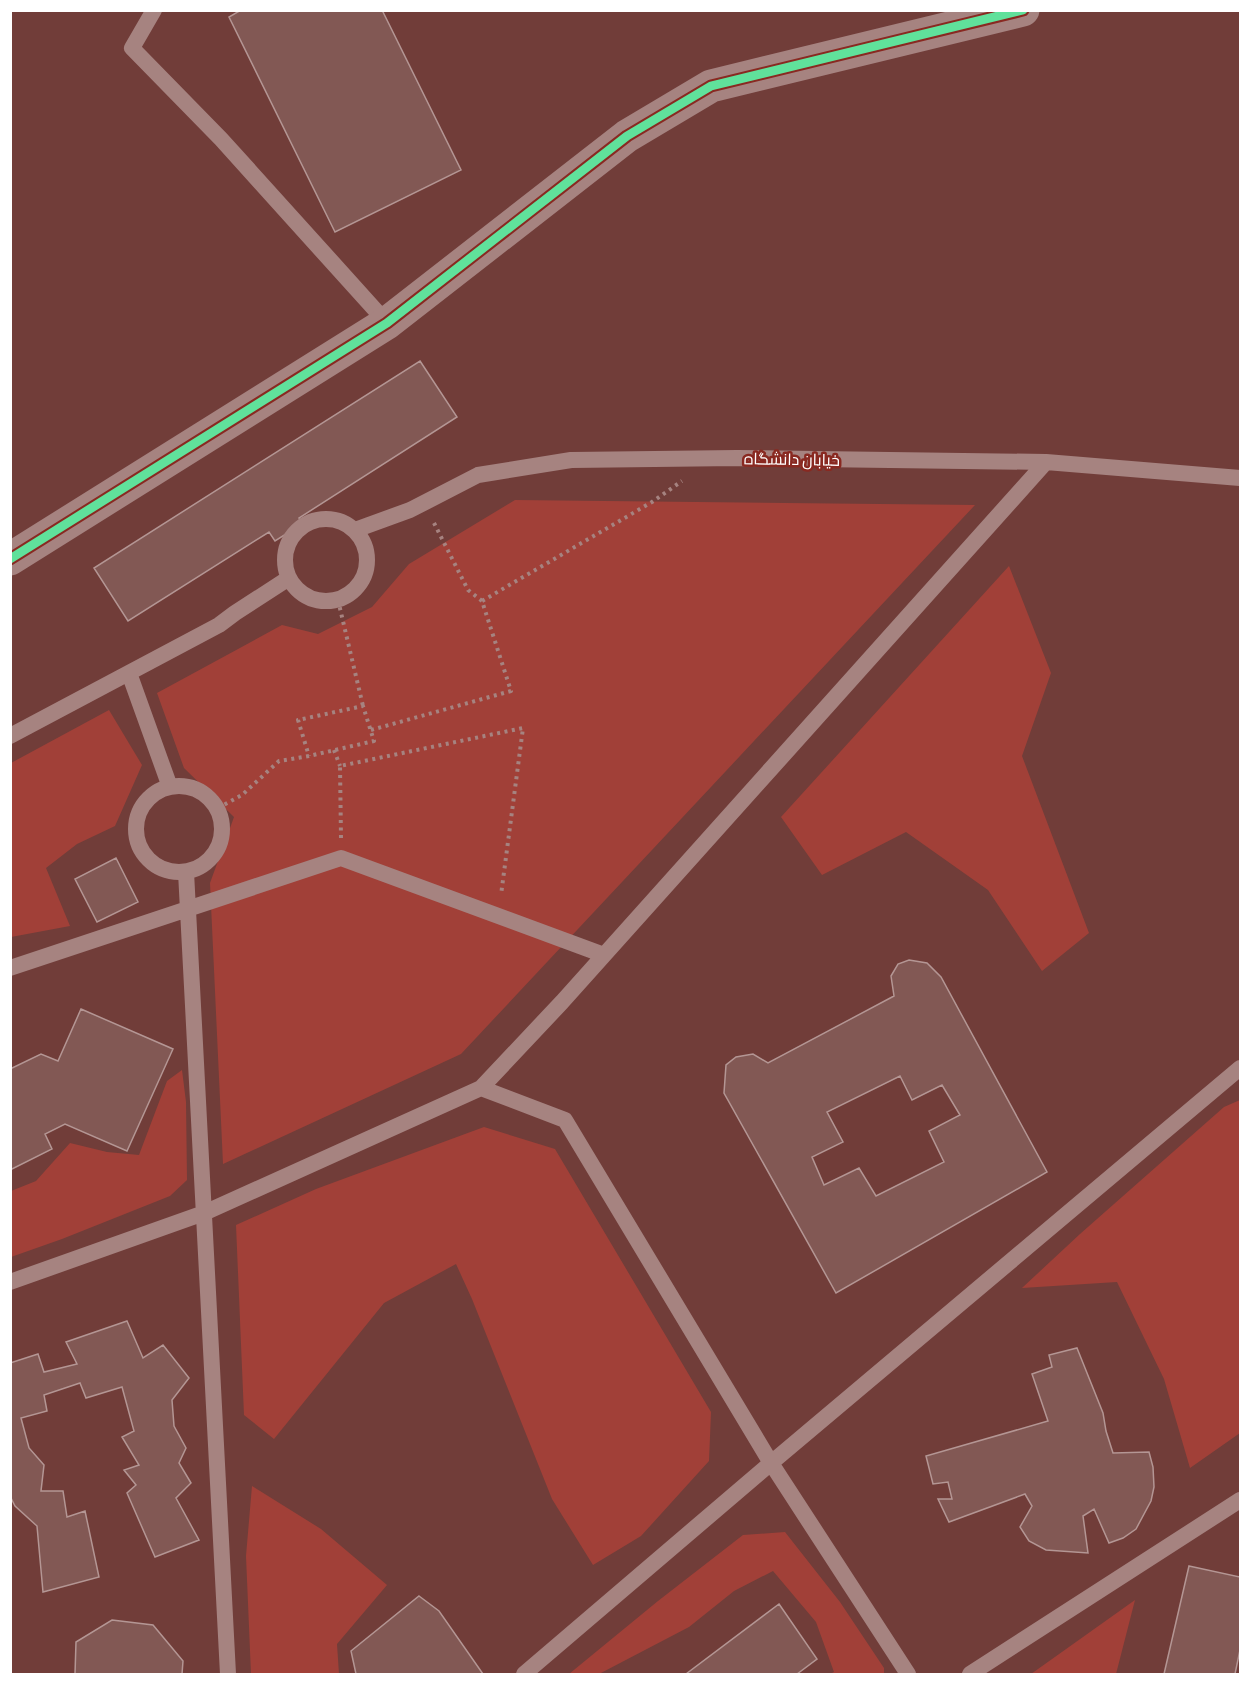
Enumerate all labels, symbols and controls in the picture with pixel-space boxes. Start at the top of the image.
street label: خیابان دانشگاه [744,450,840,471]

